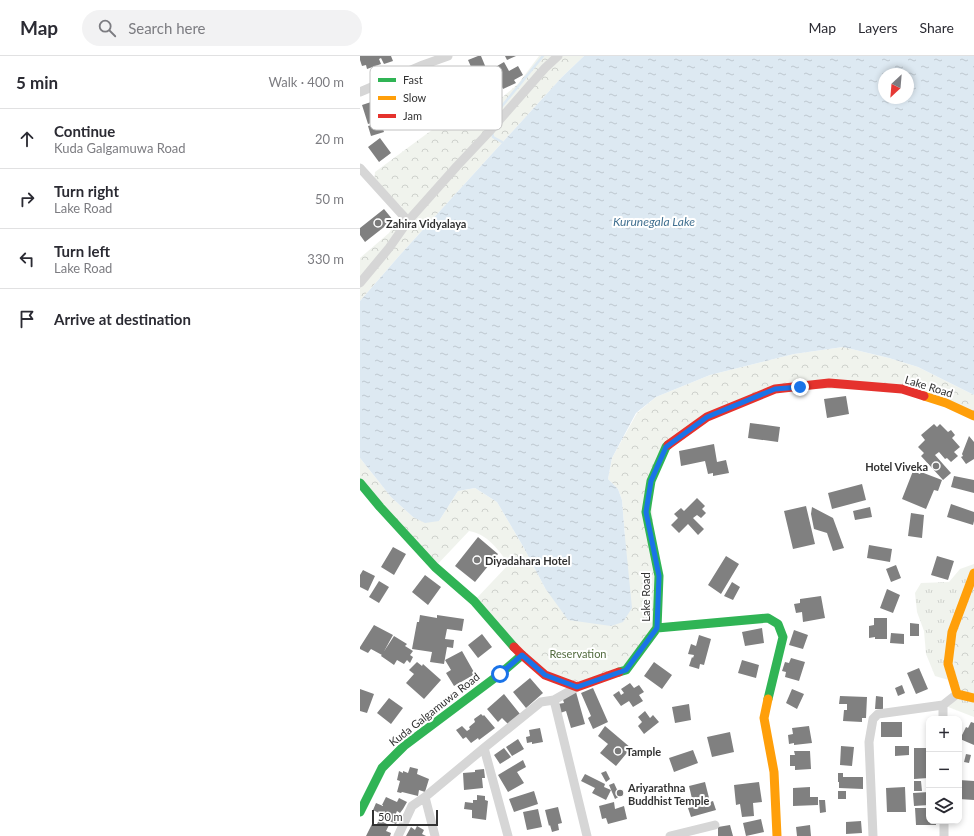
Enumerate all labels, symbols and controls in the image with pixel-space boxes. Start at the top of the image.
search box [82,10,362,46]
text: Map [20,16,58,39]
icon: search [96,17,118,39]
text: Search here [128,19,206,37]
text: Map [808,19,836,36]
text: Layers [858,19,898,36]
text: Share [920,19,954,36]
legend [370,66,502,130]
north arrow [878,68,914,104]
text: 5 min [16,72,58,93]
text: Fast [403,73,423,86]
text: Walk · 400 m [268,74,344,90]
text: Slow [403,91,427,104]
text: Jam [403,109,422,122]
text: Continue [54,122,115,140]
icon: ahead [16,128,38,150]
text: 20 m [315,131,344,147]
text: Kuda Galgamuwa Road [54,140,186,156]
text: Turn right [54,182,119,200]
icon: right [16,188,38,210]
text: 50 m [315,191,344,207]
text: Lake Road [54,200,112,216]
water label: Kurunegala Lake [613,214,695,229]
place label: Zahira Vidyalaya [386,217,466,230]
marker: Zahira Vidyalaya [373,218,383,228]
text: Turn left [54,242,110,260]
icon: left [16,248,38,270]
text: 330 m [307,251,344,267]
text: Lake Road [54,260,112,276]
icon: arrive [16,308,38,330]
text: Arrive at destination [54,310,191,328]
street label: Lake Road [903,373,955,399]
route end [791,378,809,396]
place label: Hotel Viveka [865,460,928,473]
marker: Hotel Viveka [931,461,941,471]
place label: Diyadahara Hotel [485,554,571,567]
marker: Diyadahara Hotel [472,555,482,565]
street label: Lake Road [639,572,652,622]
park label: Reservation [549,647,607,660]
route start [491,665,509,683]
street label: Kuda Galgamuwa Road [386,670,482,748]
map controls [926,716,962,824]
button: + [926,716,962,752]
place label: Tample [626,745,661,758]
marker: Tample [613,746,623,756]
button: − [926,752,962,788]
place label: Ariyarathna Buddhist Temple [627,781,709,807]
marker: Ariyarathna Buddhist Temple [615,788,625,798]
button: layers [926,788,962,824]
scale bar [372,808,438,827]
text: 50 m [378,810,403,823]

